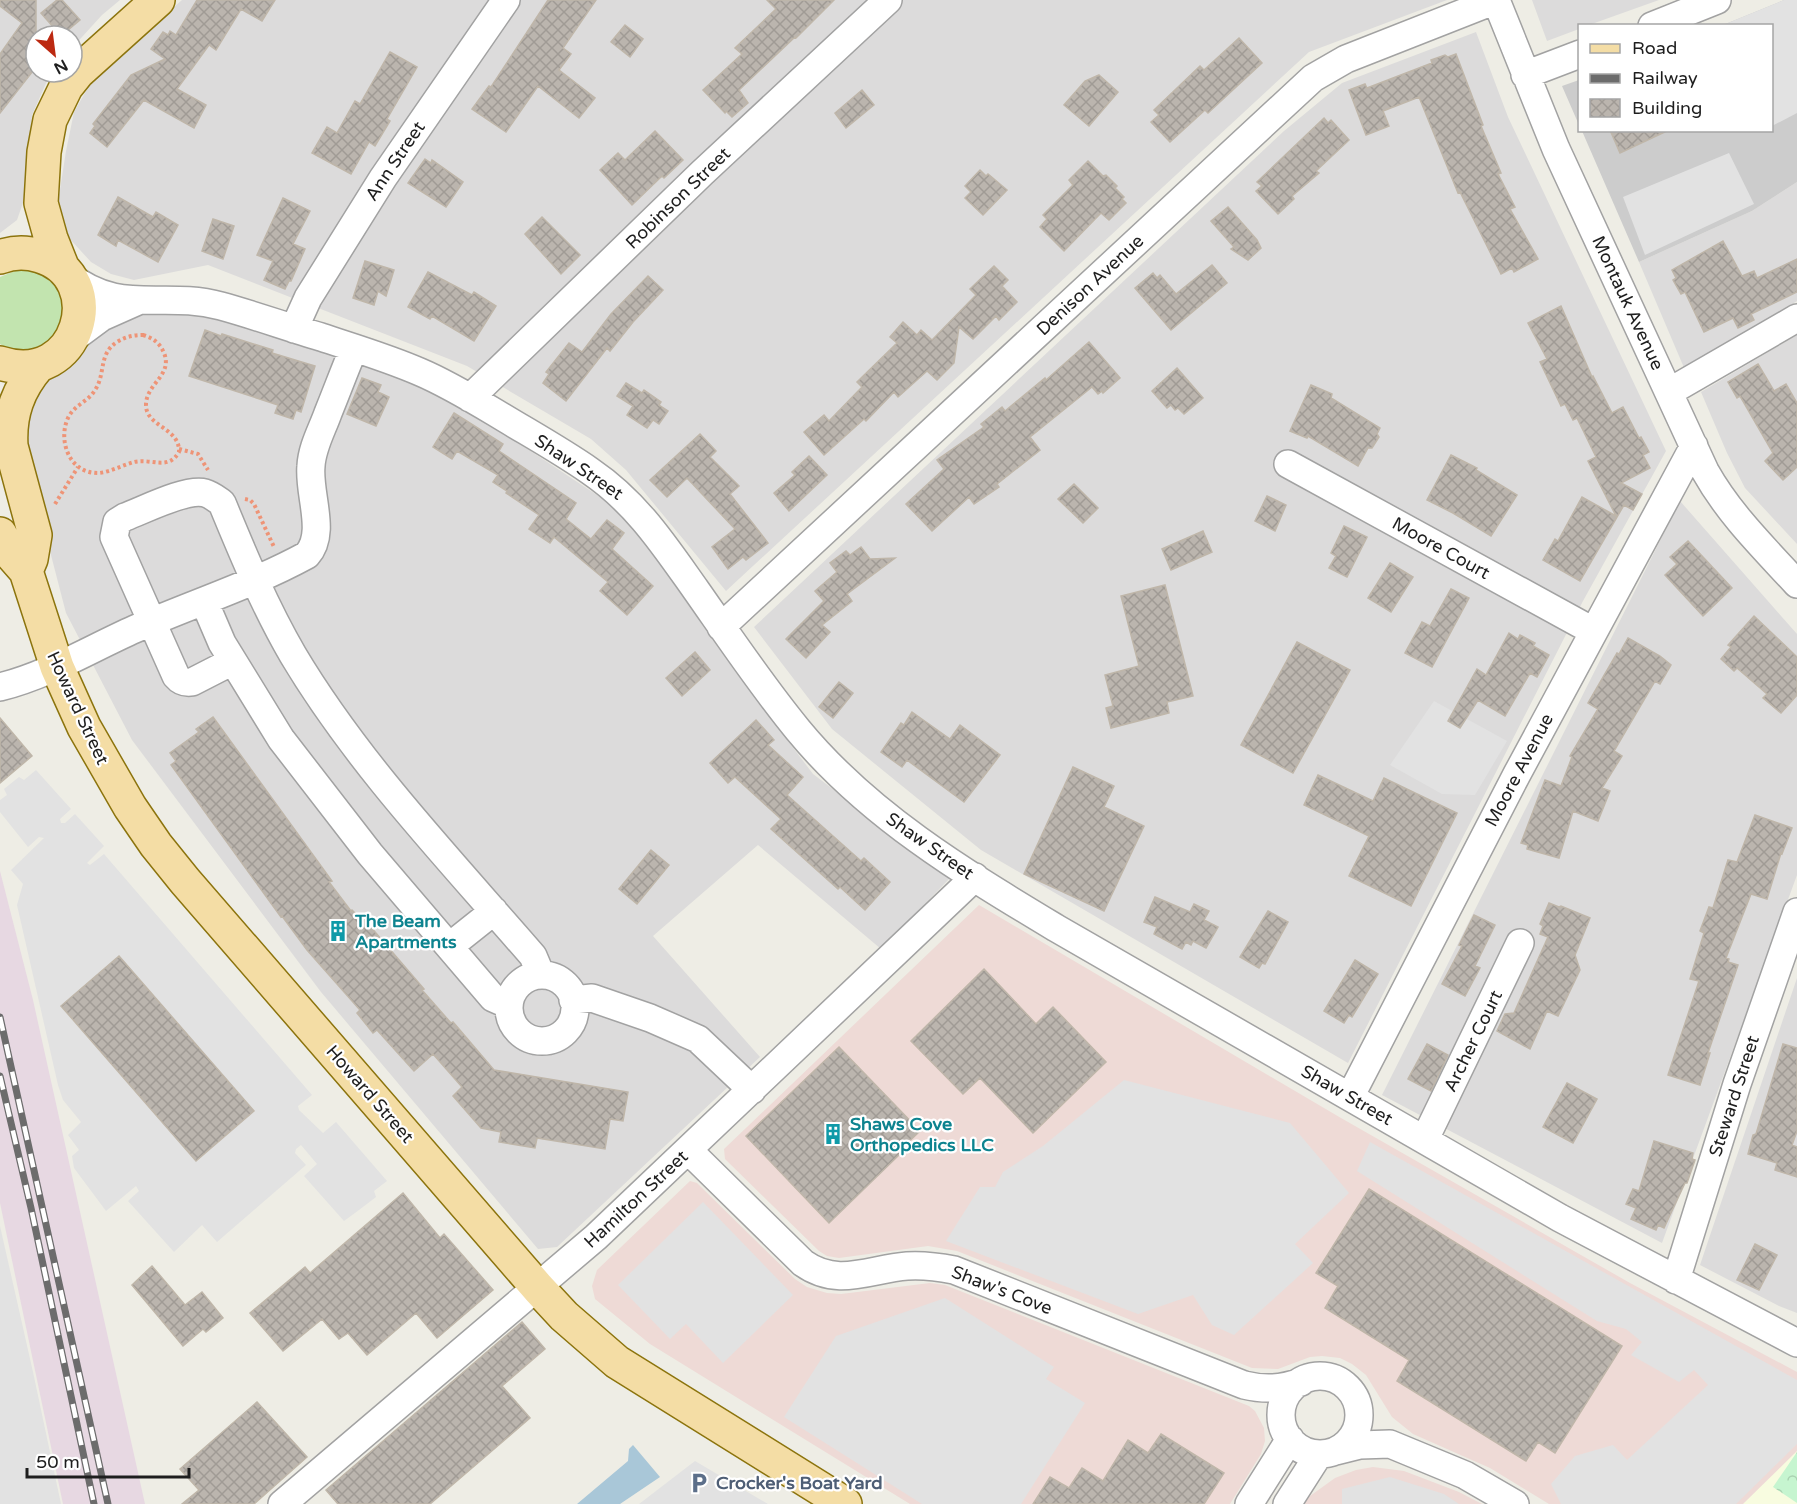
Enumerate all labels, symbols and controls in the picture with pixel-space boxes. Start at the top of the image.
north arrow [24,24,84,84]
legend [1578,24,1773,132]
text: Road [1632,37,1677,59]
text: N [50,55,71,78]
text: Railway [1632,67,1698,89]
text: Building [1632,97,1702,119]
street label: Ann Street [360,117,430,205]
street label: Robinson Street [621,142,735,254]
street label: Denison Avenue [1032,230,1148,340]
street label: Montauk Avenue [1587,232,1669,374]
street label: Shaw Street [530,429,628,505]
street label: Moore Court [1388,512,1494,584]
street label: Howard Street [42,648,114,768]
street label: Moore Avenue [1480,710,1558,830]
street label: Shaw Street [882,808,978,884]
place label: The Beam Apartments [354,910,457,953]
building icon: The Beam Apartments [326,919,350,943]
street label: Archer Court [1439,987,1507,1095]
street label: Steward Street [1704,1033,1764,1159]
street label: Howard Street [322,1041,419,1148]
street label: Shaw Street [1297,1060,1397,1130]
place label: Shaws Cove Orthopedics LLC [850,1113,994,1156]
building icon: Shaws Cove Orthopedics LLC [821,1122,845,1146]
street label: Hamilton Street [580,1145,693,1253]
street label: Shaw's Cove [949,1261,1055,1319]
scale bar [27,1441,189,1479]
text: 50 m [36,1451,80,1473]
parking icon: Crocker's Boat Yard [687,1471,711,1495]
place label: Crocker's Boat Yard [716,1472,883,1494]

